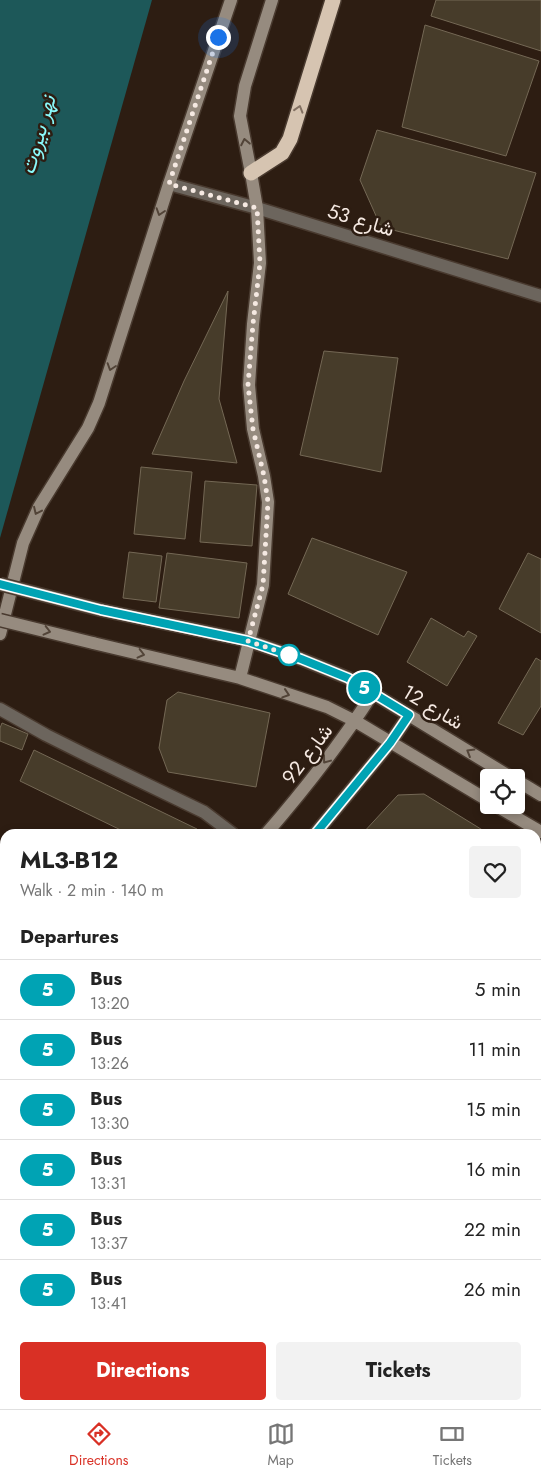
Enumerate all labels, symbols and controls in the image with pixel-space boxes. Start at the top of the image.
your location [206,25,231,50]
water label: نهر بيروت [12,91,64,178]
one-way arrow [294,106,304,114]
one-way arrow [240,138,251,147]
street label: شارع 53 [324,197,398,244]
one-way arrow [156,208,166,216]
one-way arrow [106,362,116,371]
one-way arrow [33,506,44,515]
one-way arrow [42,625,51,636]
unlabelled marker [278,644,300,666]
one-way arrow [136,648,145,659]
line badge: 5 [348,672,380,704]
text: 5 [358,675,370,701]
street label: شارع 12 [397,678,469,737]
one-way arrow [282,688,290,698]
street label: شارع 92 [275,718,340,791]
one-way arrow [467,749,476,759]
one-way arrow [323,754,332,764]
map controls [480,769,525,814]
button: locate [480,769,525,814]
text: ML3-B12 [20,842,118,877]
button: heart [469,846,521,898]
text: Walk · 2 min · 140 m [20,879,164,902]
text: Departures [20,923,119,950]
text: Bus [90,965,122,992]
text: 5 min [475,976,521,1003]
text: 5 [42,977,53,1003]
text: 13:20 [90,992,129,1015]
text: Bus [90,1025,122,1052]
text: 11 min [468,1036,521,1063]
text: 5 [42,1037,53,1063]
text: 13:26 [90,1052,129,1075]
text: Bus [90,1085,122,1112]
text: 15 min [466,1096,521,1123]
text: 5 [42,1097,53,1123]
text: 13:30 [90,1112,129,1135]
text: Bus [90,1145,122,1172]
text: 16 min [466,1156,521,1183]
text: 5 [42,1157,53,1183]
text: 13:31 [90,1172,127,1195]
text: Bus [90,1205,122,1232]
text: 22 min [464,1216,521,1243]
text: 5 [42,1217,53,1243]
text: 13:37 [90,1232,128,1255]
text: Bus [90,1265,122,1292]
text: 26 min [464,1276,521,1303]
text: 5 [42,1277,53,1303]
text: 13:41 [90,1292,127,1315]
button: Directions [20,1342,266,1400]
button: Tickets [276,1342,521,1400]
tab: Directions [69,1420,128,1470]
tab: Map [267,1420,295,1470]
tab: Tickets [433,1420,472,1470]

